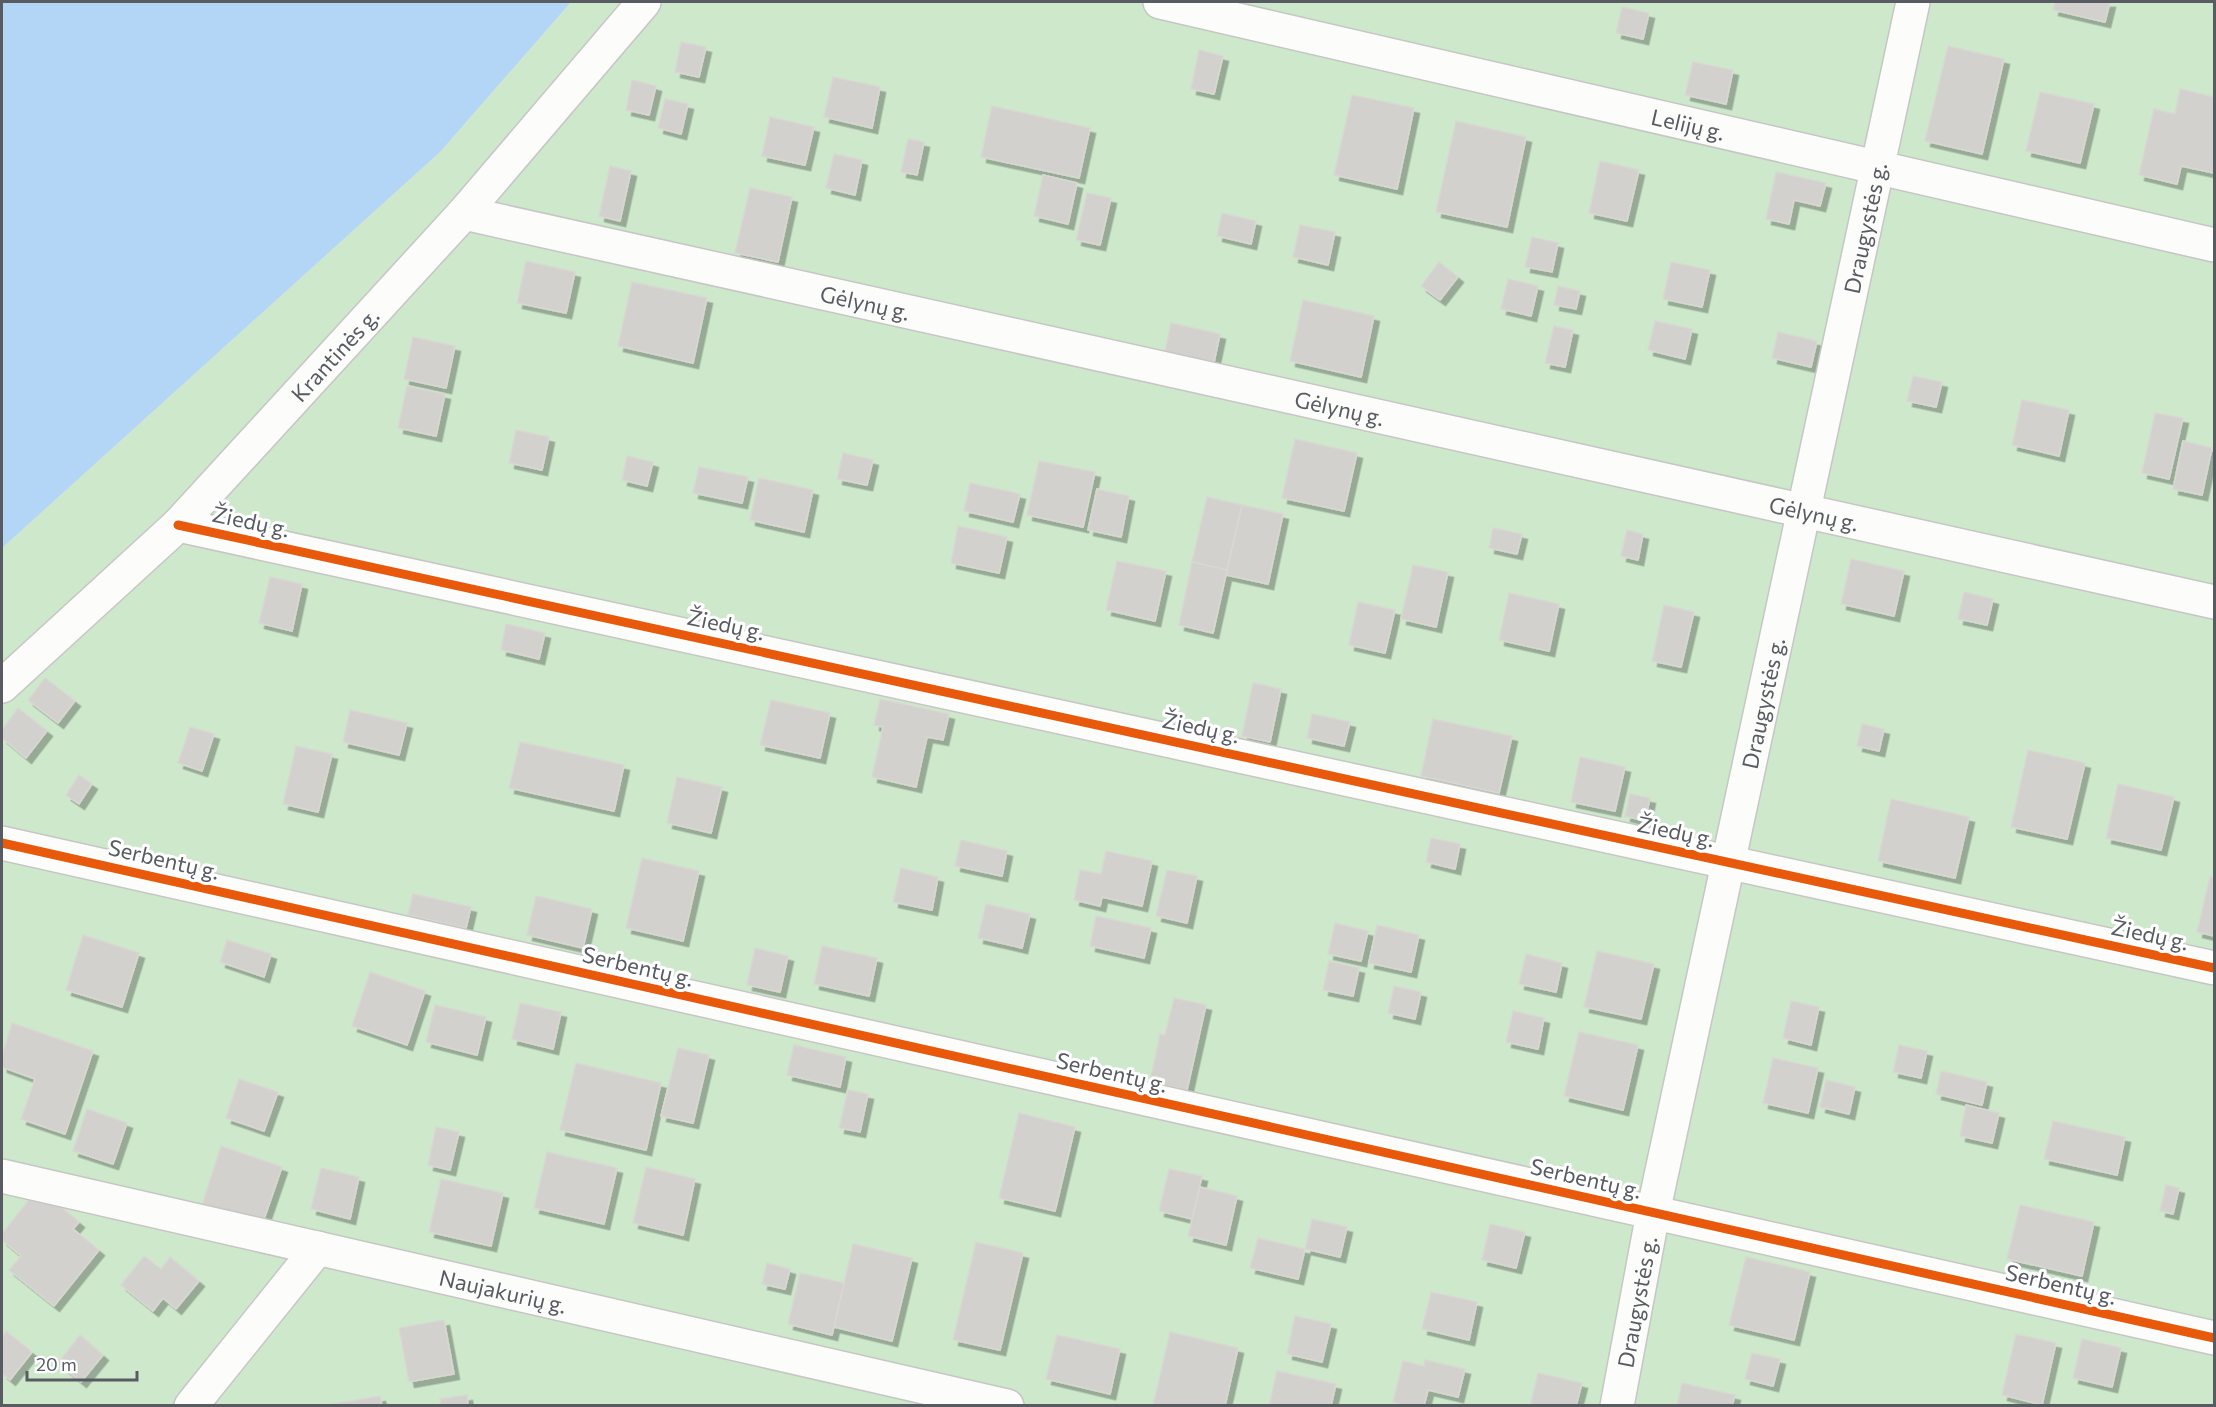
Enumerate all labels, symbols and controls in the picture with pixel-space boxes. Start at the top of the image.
street label: Lelijų g. [1649,102,1728,145]
street label: Draugystės g. [1837,160,1892,296]
street label: Gėlynų g. [818,279,913,325]
street label: Krantinės g. [285,302,384,407]
street label: Gėlynų g. [1292,385,1387,431]
street label: Gėlynų g. [1767,490,1861,536]
street label: Žiedų g. [210,500,292,542]
street label: Žiedų g. [685,603,767,645]
street label: Draugystės g. [1735,635,1790,771]
street label: Žiedų g. [1160,706,1242,748]
street label: Žiedų g. [1635,810,1717,852]
street label: Serbentų g. [106,833,222,885]
street label: Žiedų g. [2109,913,2191,955]
street label: Serbentų g. [580,940,696,992]
street label: Serbentų g. [1054,1046,1170,1098]
street label: Serbentų g. [1528,1152,1644,1204]
street label: Draugystės g. [1611,1234,1662,1370]
street label: Serbentų g. [2003,1258,2119,1310]
street label: Naujakurių g. [437,1263,569,1318]
scale bar [27,1344,136,1382]
text: 20 m [36,1353,77,1375]

